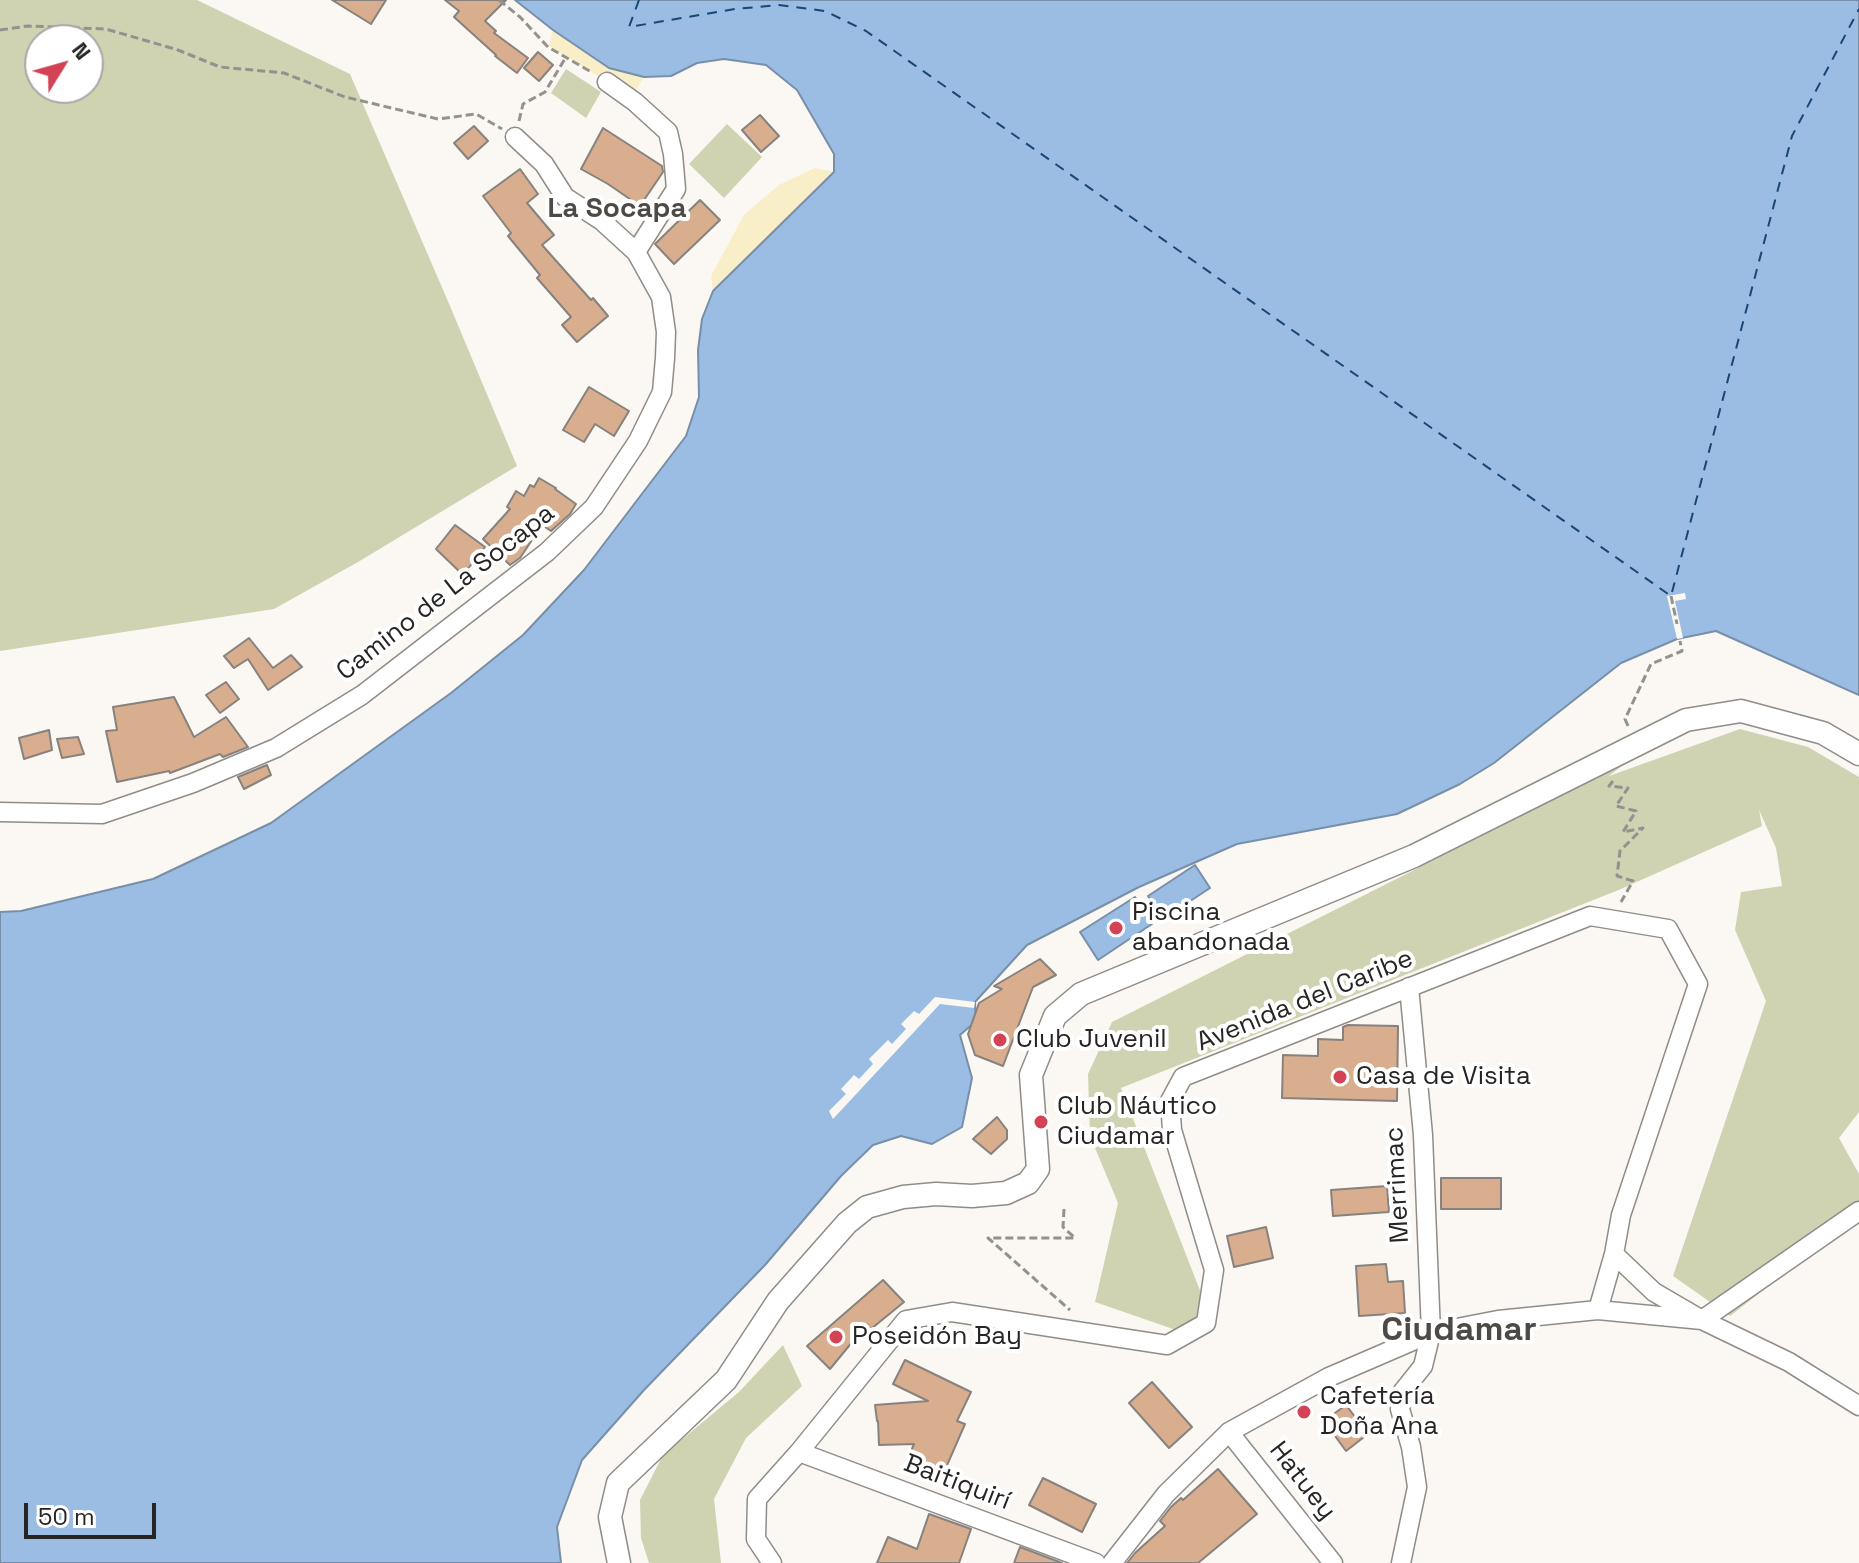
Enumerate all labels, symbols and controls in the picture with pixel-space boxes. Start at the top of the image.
north arrow [24,24,104,104]
text: N [66,36,97,65]
district label: La Socapa [547,192,687,226]
street label: Camino de La Socapa [331,498,561,688]
place label: Piscina abandonada [1132,897,1290,958]
marker: Piscina abandonada [1107,919,1125,937]
street label: Avenida del Caribe [1192,943,1418,1059]
place label: Club Juvenil [1016,1024,1167,1056]
marker: Club Juvenil [991,1031,1009,1049]
place label: Casa de Visita [1356,1061,1531,1093]
marker: Casa de Visita [1331,1068,1349,1086]
place label: Club Náutico Ciudamar [1057,1091,1217,1152]
marker: Club Náutico Ciudamar [1032,1113,1050,1131]
street label: Merrimac [1379,1126,1417,1244]
district label: Ciudamar [1381,1311,1537,1351]
place label: Poseidón Bay [852,1321,1022,1353]
marker: Poseidón Bay [827,1328,845,1346]
place label: Cafetería Doña Ana [1320,1381,1438,1442]
marker: Cafetería Doña Ana [1295,1403,1313,1421]
street label: Hatuey [1262,1436,1342,1526]
street label: Baitiquirí [899,1448,1015,1518]
scale bar [28,1487,160,1537]
text: 50 m [38,1501,95,1532]

